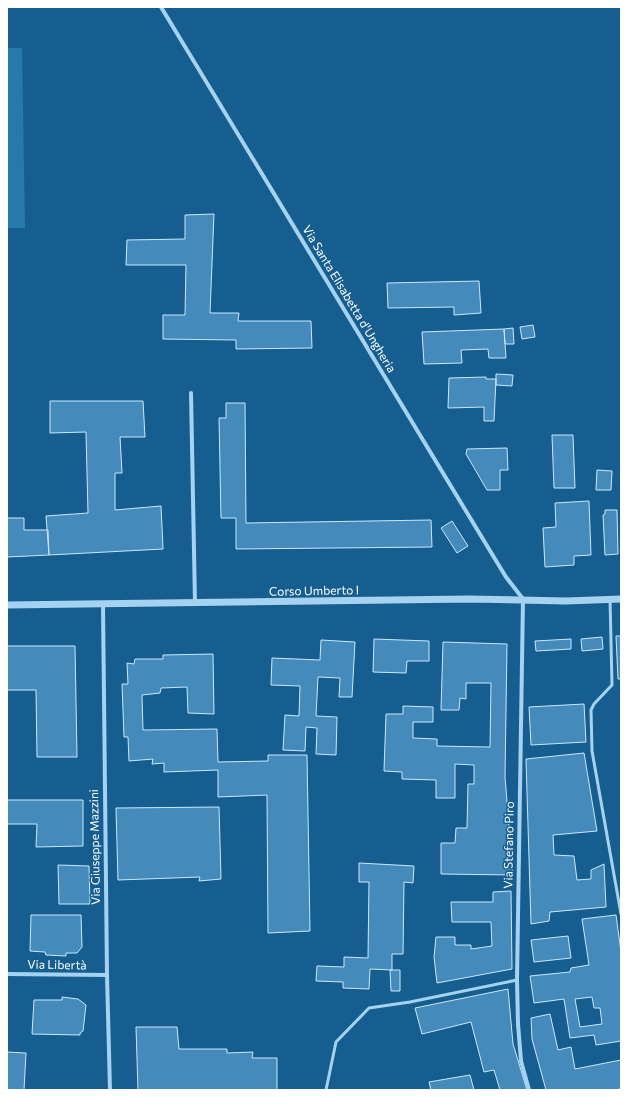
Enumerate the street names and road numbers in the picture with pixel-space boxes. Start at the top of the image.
street label: Via Santa Elisabetta d'Ungheria [300,222,399,375]
street label: Corso Umberto I [269,582,359,598]
street label: Via Giuseppe Mazzini [86,789,102,905]
street label: Via Stefano Piro [500,801,516,889]
street label: Via Libertà [27,956,87,972]

